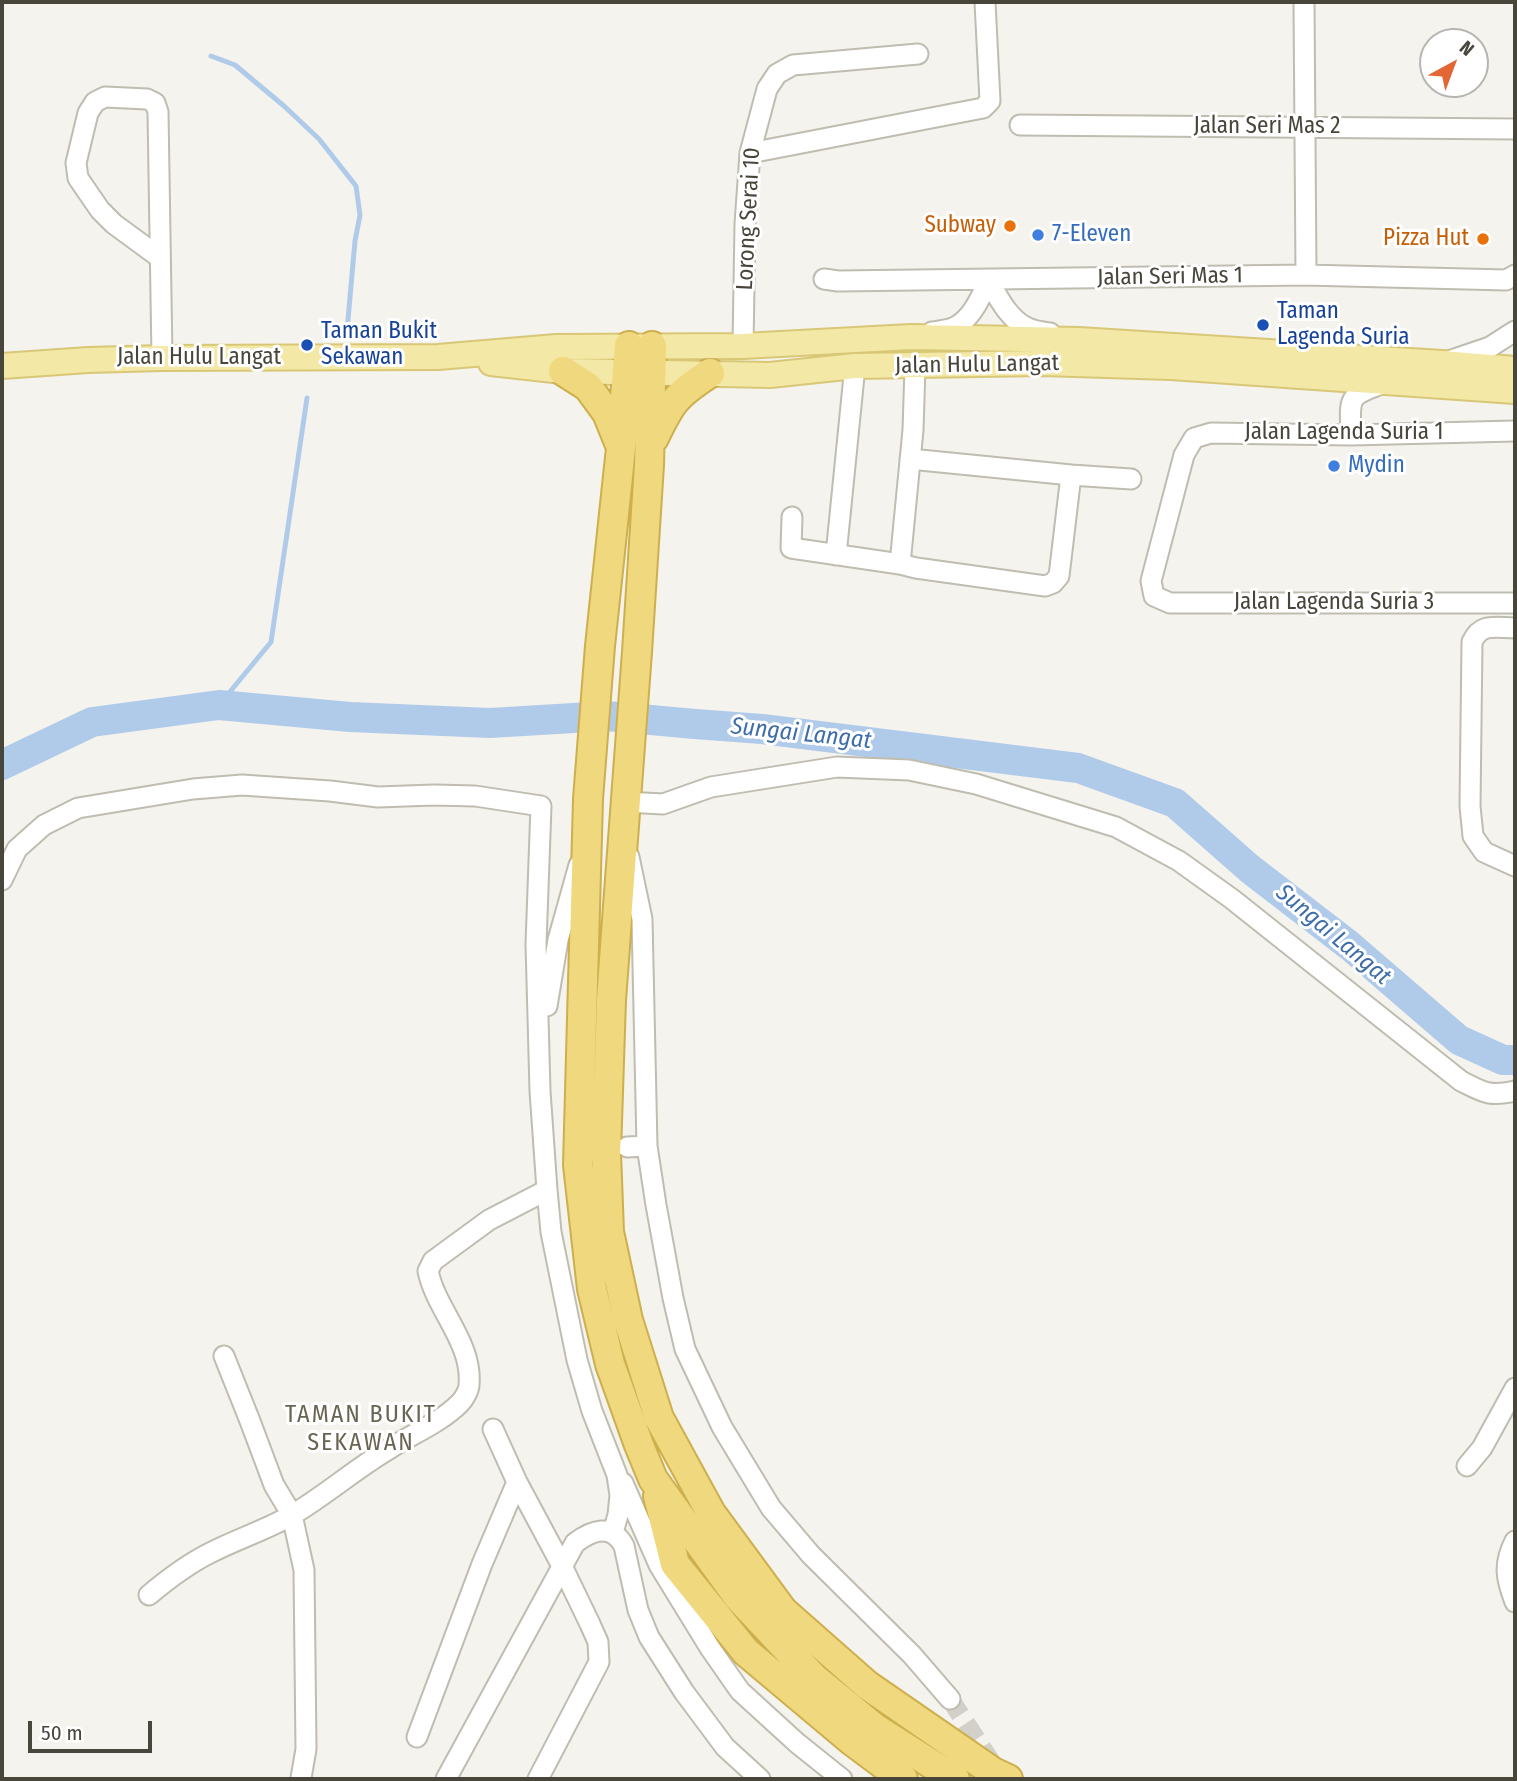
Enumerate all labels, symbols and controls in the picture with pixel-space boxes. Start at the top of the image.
north arrow [1419,28,1489,98]
text: N [1455,36,1479,61]
street label: Jalan Seri Mas 2 [1194,113,1340,141]
street label: Lorong Serai 10 [731,147,767,291]
place label: Subway [924,212,996,240]
marker: Subway [1002,218,1018,234]
place label: 7-Eleven [1052,221,1131,249]
place label: Pizza Hut [1383,225,1469,253]
marker: 7-Eleven [1030,227,1046,243]
marker: Pizza Hut [1475,231,1491,247]
street label: Jalan Seri Mas 1 [1097,262,1243,292]
place label: Taman Lagenda Suria [1277,298,1410,352]
marker: Taman Lagenda Suria [1255,317,1271,333]
place label: Taman Bukit Sekawan [321,318,437,372]
marker: Taman Bukit Sekawan [299,337,315,353]
street label: Jalan Hulu Langat [117,344,281,372]
street label: Jalan Hulu Langat [895,350,1059,380]
street label: Jalan Lagenda Suria 1 [1245,419,1443,447]
place label: Mydin [1348,452,1405,480]
marker: Mydin [1326,458,1342,474]
street label: Jalan Lagenda Suria 3 [1234,589,1434,617]
water label: Sungai Langat [729,712,873,756]
water label: Sungai Langat [1270,879,1396,991]
district label: TAMAN BUKIT SEKAWAN [286,1401,436,1457]
scale bar [32,1708,156,1752]
text: 50 m [41,1720,83,1746]

